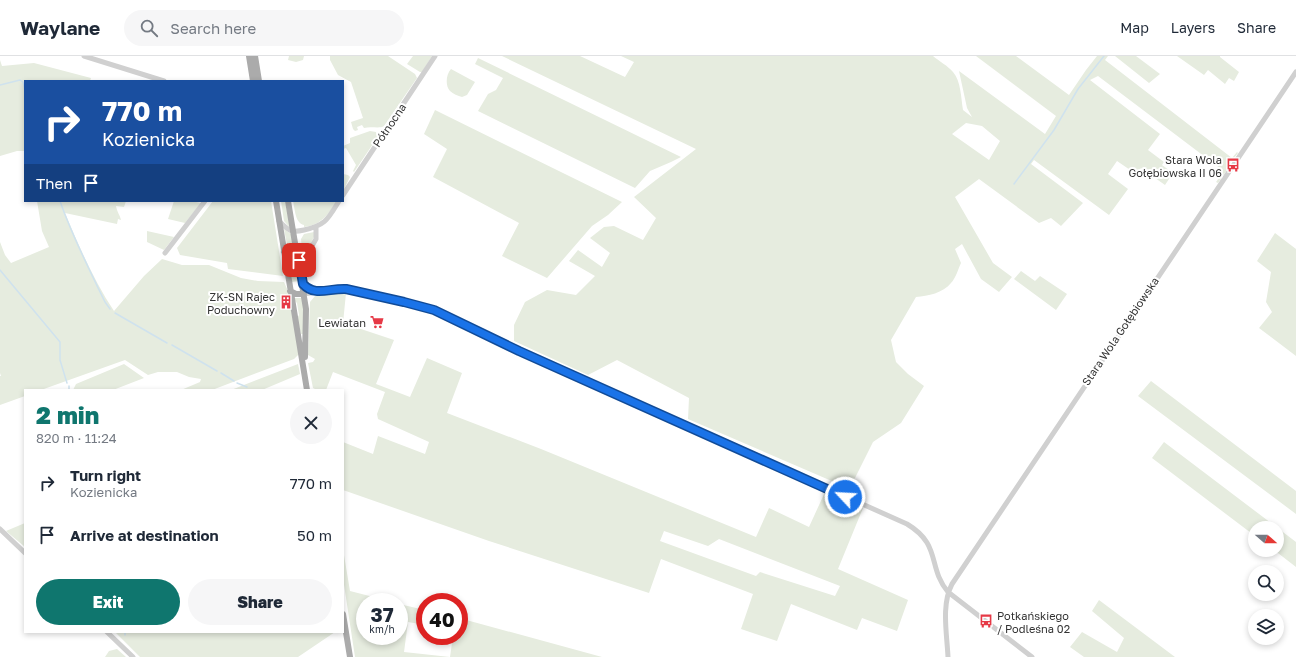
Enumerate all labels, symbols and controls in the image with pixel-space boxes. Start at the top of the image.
search box [124,10,404,46]
text: Waylane [20,16,100,39]
icon: search [138,17,160,39]
text: Search here [170,19,256,37]
text: Map [1120,19,1149,36]
text: Layers [1171,19,1215,36]
text: Share [1237,19,1276,36]
text: 770 m [102,94,182,127]
icon: right [36,96,88,148]
street label: Północna [370,101,408,149]
text: Kozienicka [102,128,195,150]
place label: Stara Wola Gołębiowska II 06 [1128,153,1222,179]
bus stop icon: Stara Wola Gołębiowska II 06 [1225,157,1241,173]
icon: arrive [80,172,102,194]
text: Then [36,174,72,192]
pin [282,243,316,277]
icon: arrive [288,249,310,271]
street label: Stara Wola Gołębiowska [1079,275,1161,387]
place label: ZK-SN Rajec Poduchowny [207,290,275,316]
building icon: ZK-SN Rajec Poduchowny [278,294,294,310]
supermarket icon: Lewiatan [369,314,385,330]
place label: Lewiatan [318,316,366,329]
text: 2 min [36,400,99,429]
button: close [290,402,332,444]
text: 820 m · 11:24 [36,430,117,446]
text: Turn right [70,466,141,484]
icon: right [36,472,58,494]
text: 770 m [290,474,332,492]
position arrow [824,476,866,518]
text: Kozienicka [70,484,137,500]
north arrow [1248,521,1284,557]
map controls [1248,521,1284,645]
icon: arrive [36,524,58,546]
text: Arrive at destination [70,526,219,544]
text: 50 m [297,526,332,544]
button: search [1248,565,1284,601]
button: Exit [36,579,180,625]
button: Share [188,579,332,625]
speed limit sign: 40 [416,593,468,645]
text: 37 [370,602,394,626]
place label: Potkańskiego / Podleśna 02 [997,609,1070,635]
button: layers [1248,609,1284,645]
bus stop icon: Potkańskiego / Podleśna 02 [978,613,994,629]
text: km/h [369,623,395,635]

